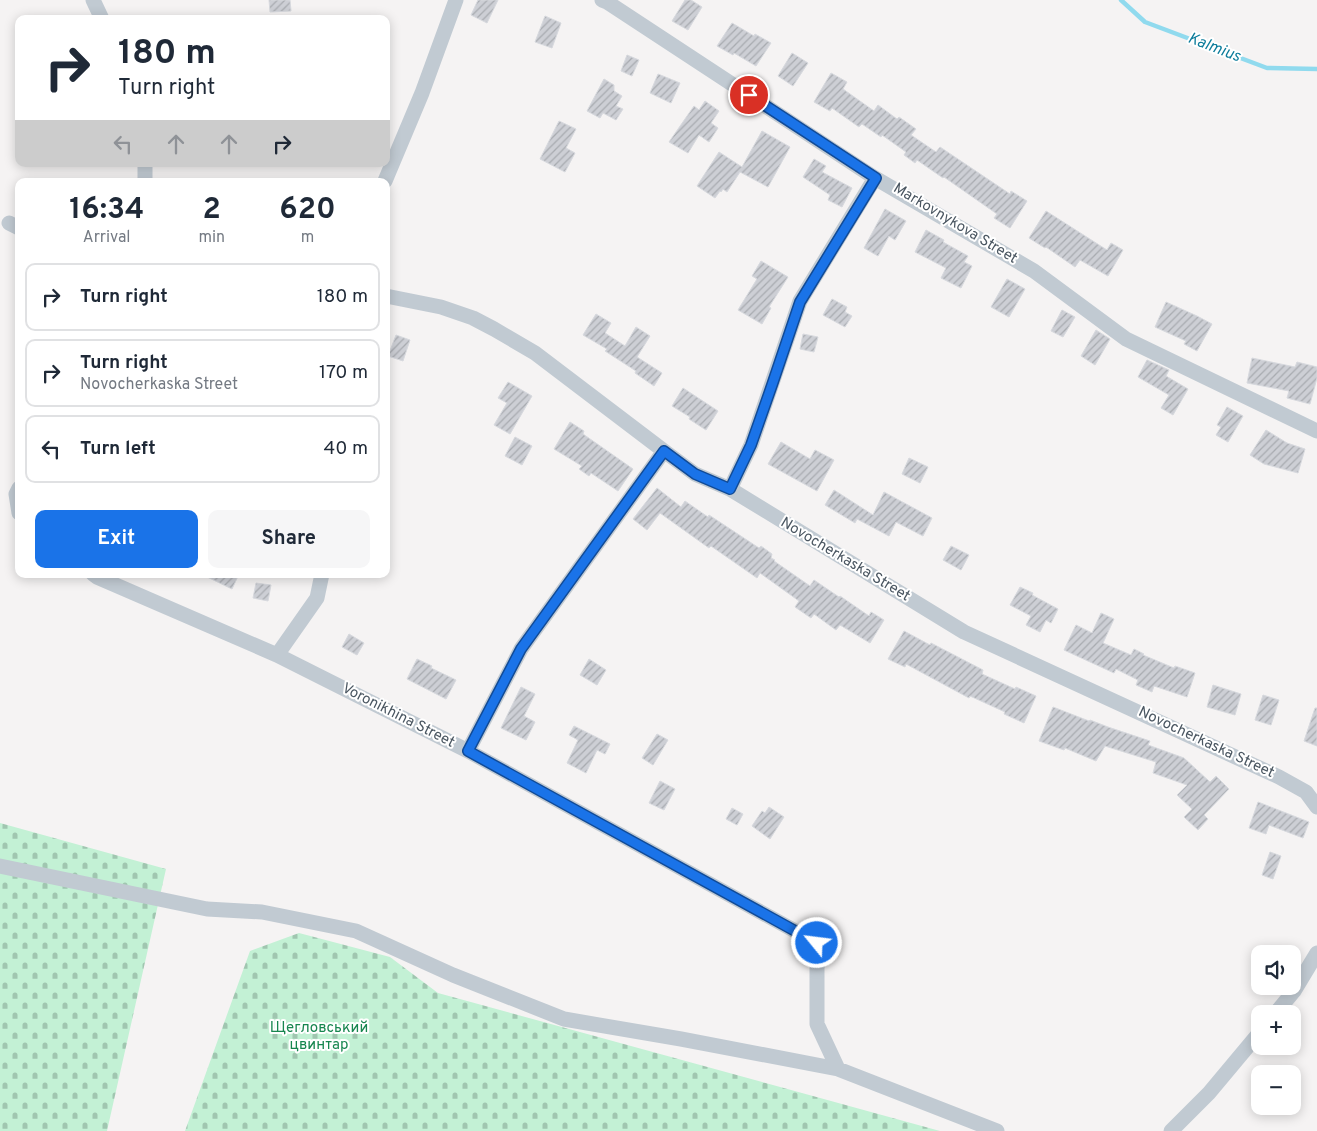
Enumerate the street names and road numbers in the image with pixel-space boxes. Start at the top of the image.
street label: Markovnykova Street [890,179,1020,269]
street label: Novocherkaska Street [777,514,913,606]
street label: Voronikhina Street [338,679,458,753]
street label: Novocherkaska Street [1135,703,1277,783]

